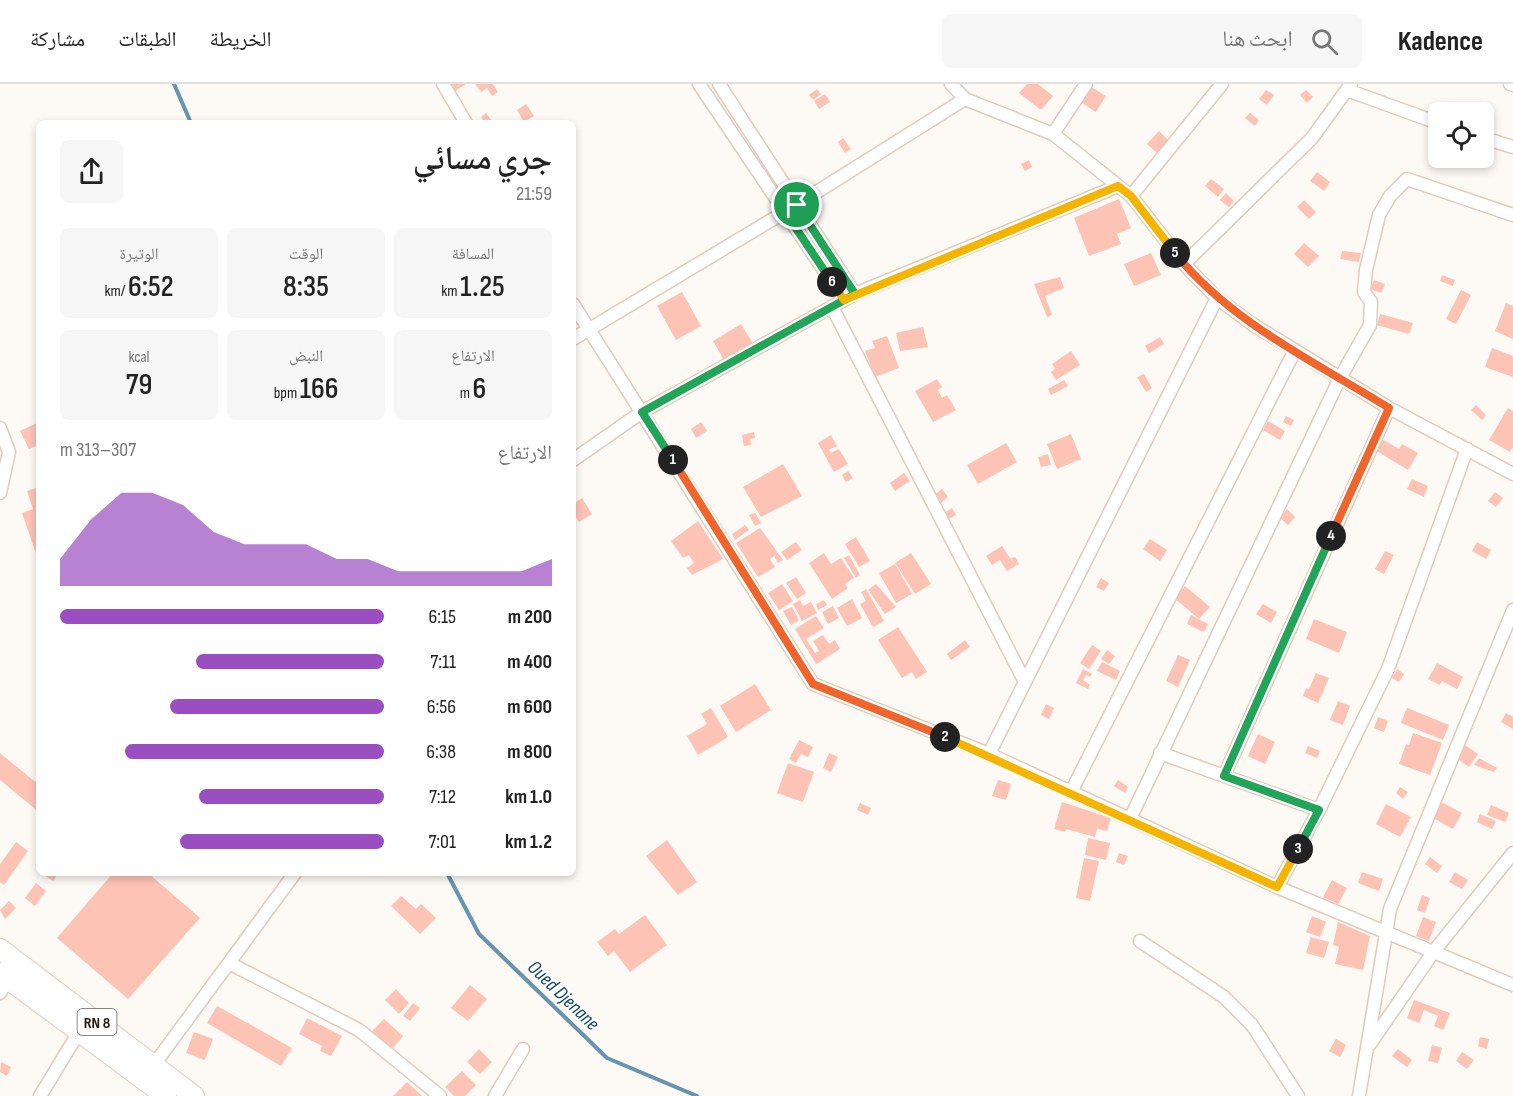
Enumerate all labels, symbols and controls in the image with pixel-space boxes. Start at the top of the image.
search box [942,14,1362,68]
icon: search [1308,25,1341,58]
text: Kadence [1398,25,1483,58]
text: ابحث هنا [1222,26,1293,53]
text: مشاركة [30,27,85,52]
text: الطبقات [118,27,177,52]
text: الخريطة [210,27,271,52]
map controls [1428,102,1494,168]
button: locate [1428,102,1494,168]
text: جري مسائي [413,139,552,179]
button: share [60,140,123,203]
pin [771,179,822,230]
text: 21:59 [516,182,552,206]
icon: arrive [780,188,813,221]
pin: 5 [1160,238,1190,268]
text: 5 [1171,243,1179,262]
text: الوتيرة [120,245,158,264]
text: الوقت [289,245,323,264]
text: المسافة [452,245,494,264]
pin: 6 [817,267,847,297]
text: 6:52 [128,269,174,305]
text: 8:35 [283,269,329,305]
text: 1.25 [460,269,505,305]
text: 6 [828,272,836,291]
text: /km [104,282,128,301]
text: km [441,282,460,301]
text: النبض [289,347,323,366]
text: الارتفاع [451,347,495,366]
text: kcal [128,348,150,367]
text: 79 [126,367,152,403]
text: 166 [300,371,338,407]
text: 6 [473,371,486,407]
text: bpm [274,384,300,403]
text: m [460,384,473,403]
text: 307–313 m [60,438,136,462]
text: الارتفاع [497,441,552,465]
pin: 1 [658,445,688,475]
text: 1 [670,450,676,469]
pin: 4 [1316,521,1346,551]
text: 4 [1327,526,1335,545]
text: 6:15 [428,605,456,629]
text: 200 m [508,605,552,629]
text: 7:11 [430,650,456,674]
text: 400 m [507,650,552,674]
text: 6:56 [427,695,456,719]
text: 600 m [507,695,552,719]
pin: 2 [930,722,960,752]
text: 2 [941,727,949,746]
text: 6:38 [426,740,456,764]
text: 800 m [507,740,552,764]
text: 7:12 [429,785,456,809]
text: 1.0 km [505,785,552,809]
text: 7:01 [428,830,456,854]
text: 1.2 km [505,830,552,854]
pin: 3 [1283,834,1313,864]
text: 3 [1294,839,1302,858]
water label: Oued Djenane [522,956,604,1036]
road number: RN 8 [78,1009,116,1035]

